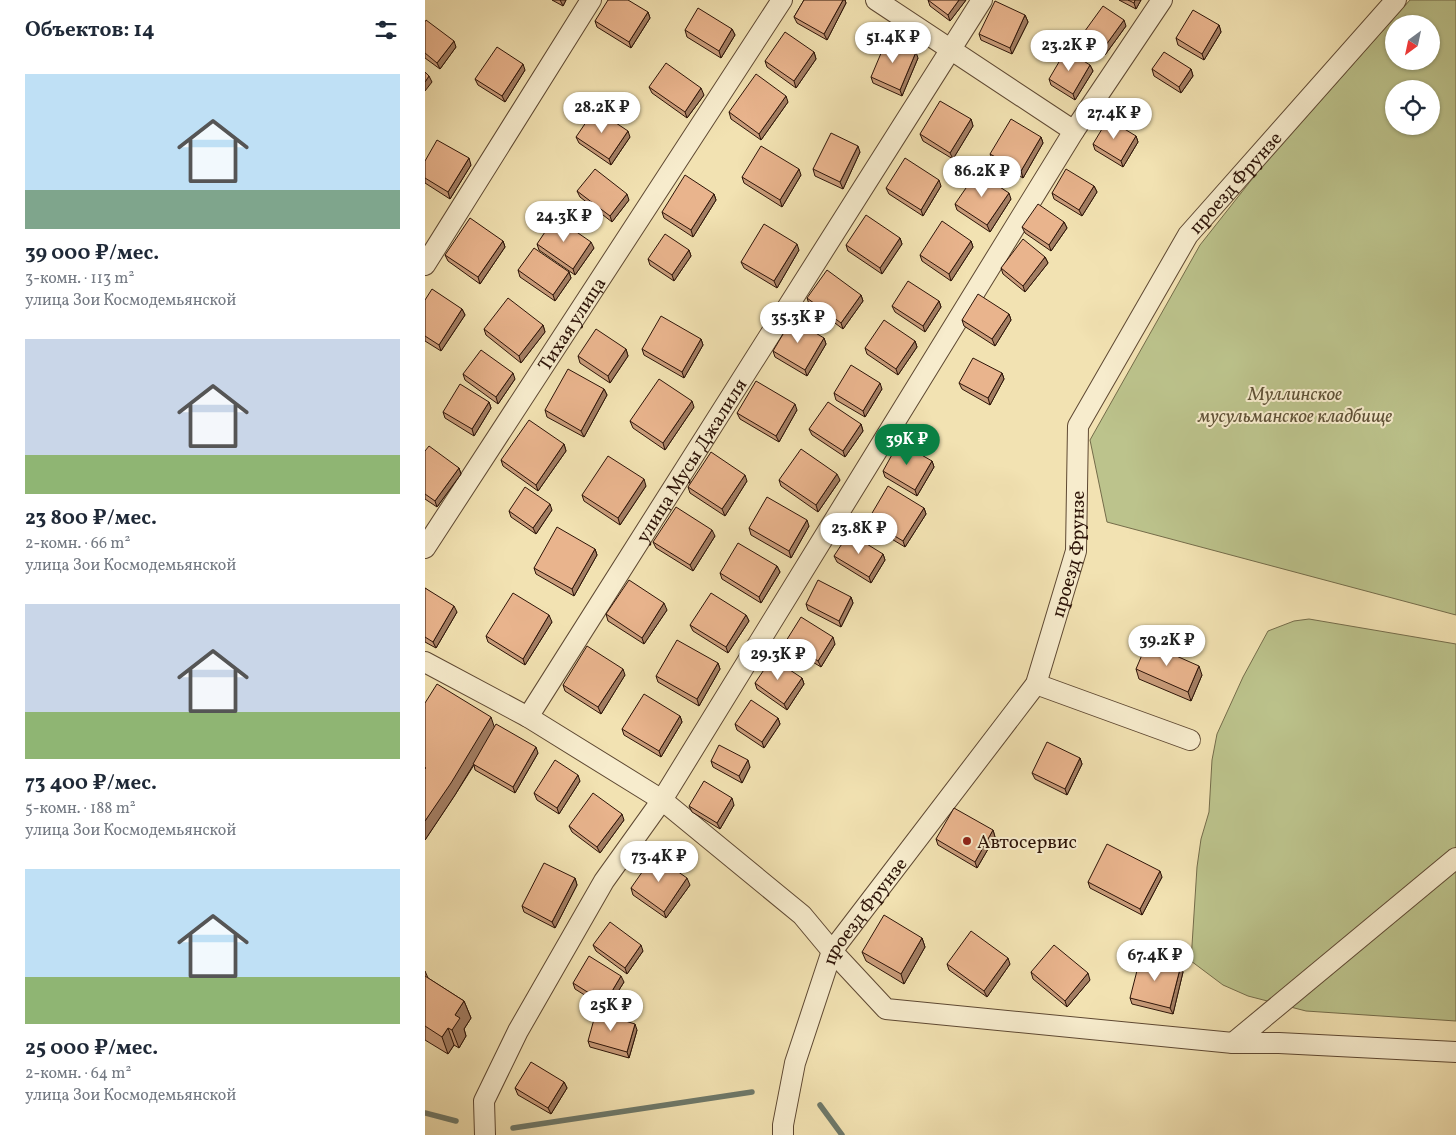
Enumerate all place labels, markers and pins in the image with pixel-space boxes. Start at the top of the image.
pin: 51.4K ₽ [847,22,939,64]
pin: 23.2K ₽ [1023,30,1115,72]
pin: 28.2K ₽ [556,92,648,134]
pin: 27.4K ₽ [1068,98,1160,140]
pin: 86.2K ₽ [936,156,1028,198]
pin: 24.3K ₽ [518,200,610,243]
pin: 35.3K ₽ [752,302,844,344]
pin: 39K ₽ [872,424,942,466]
pin: 23.8K ₽ [813,512,905,555]
pin: 39.2K ₽ [1121,624,1213,667]
pin: 29.3K ₽ [732,638,824,681]
place label: Автосервис [977,830,1077,856]
marker: Автосервис [961,835,973,847]
pin: 73.4K ₽ [613,840,705,883]
pin: 67.4K ₽ [1109,940,1201,982]
pin: 25K ₽ [576,990,646,1032]

